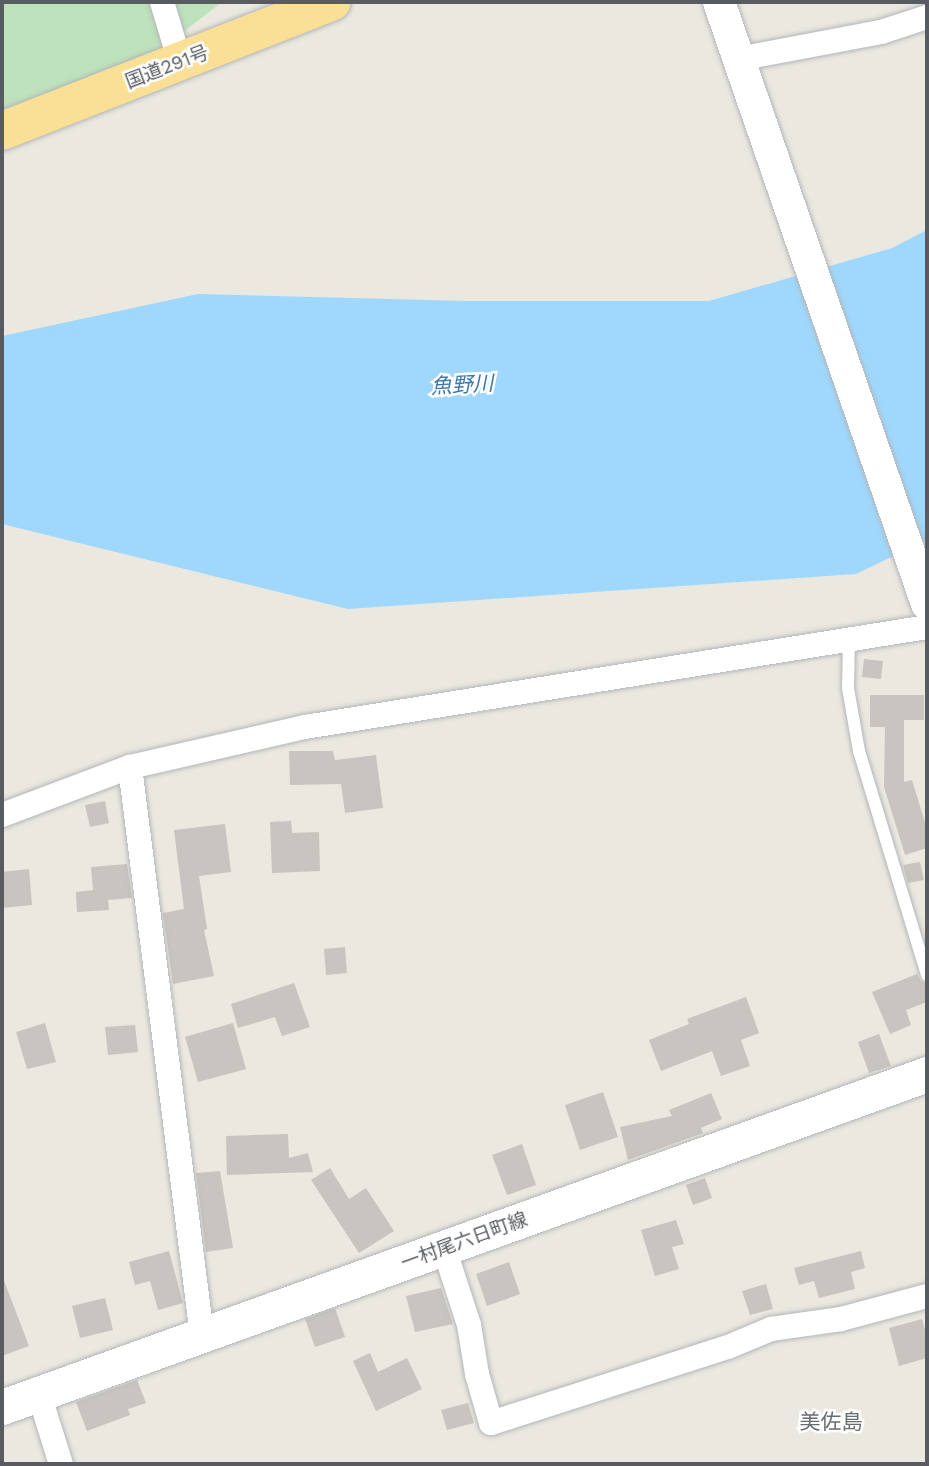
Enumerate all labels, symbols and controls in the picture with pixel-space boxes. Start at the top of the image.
street label: 国道291号 [122,41,212,93]
water label: 魚野川 [430,371,494,399]
street label: 一村尾六日町線 [398,1208,530,1274]
district label: 美佐島 [800,1409,862,1435]

